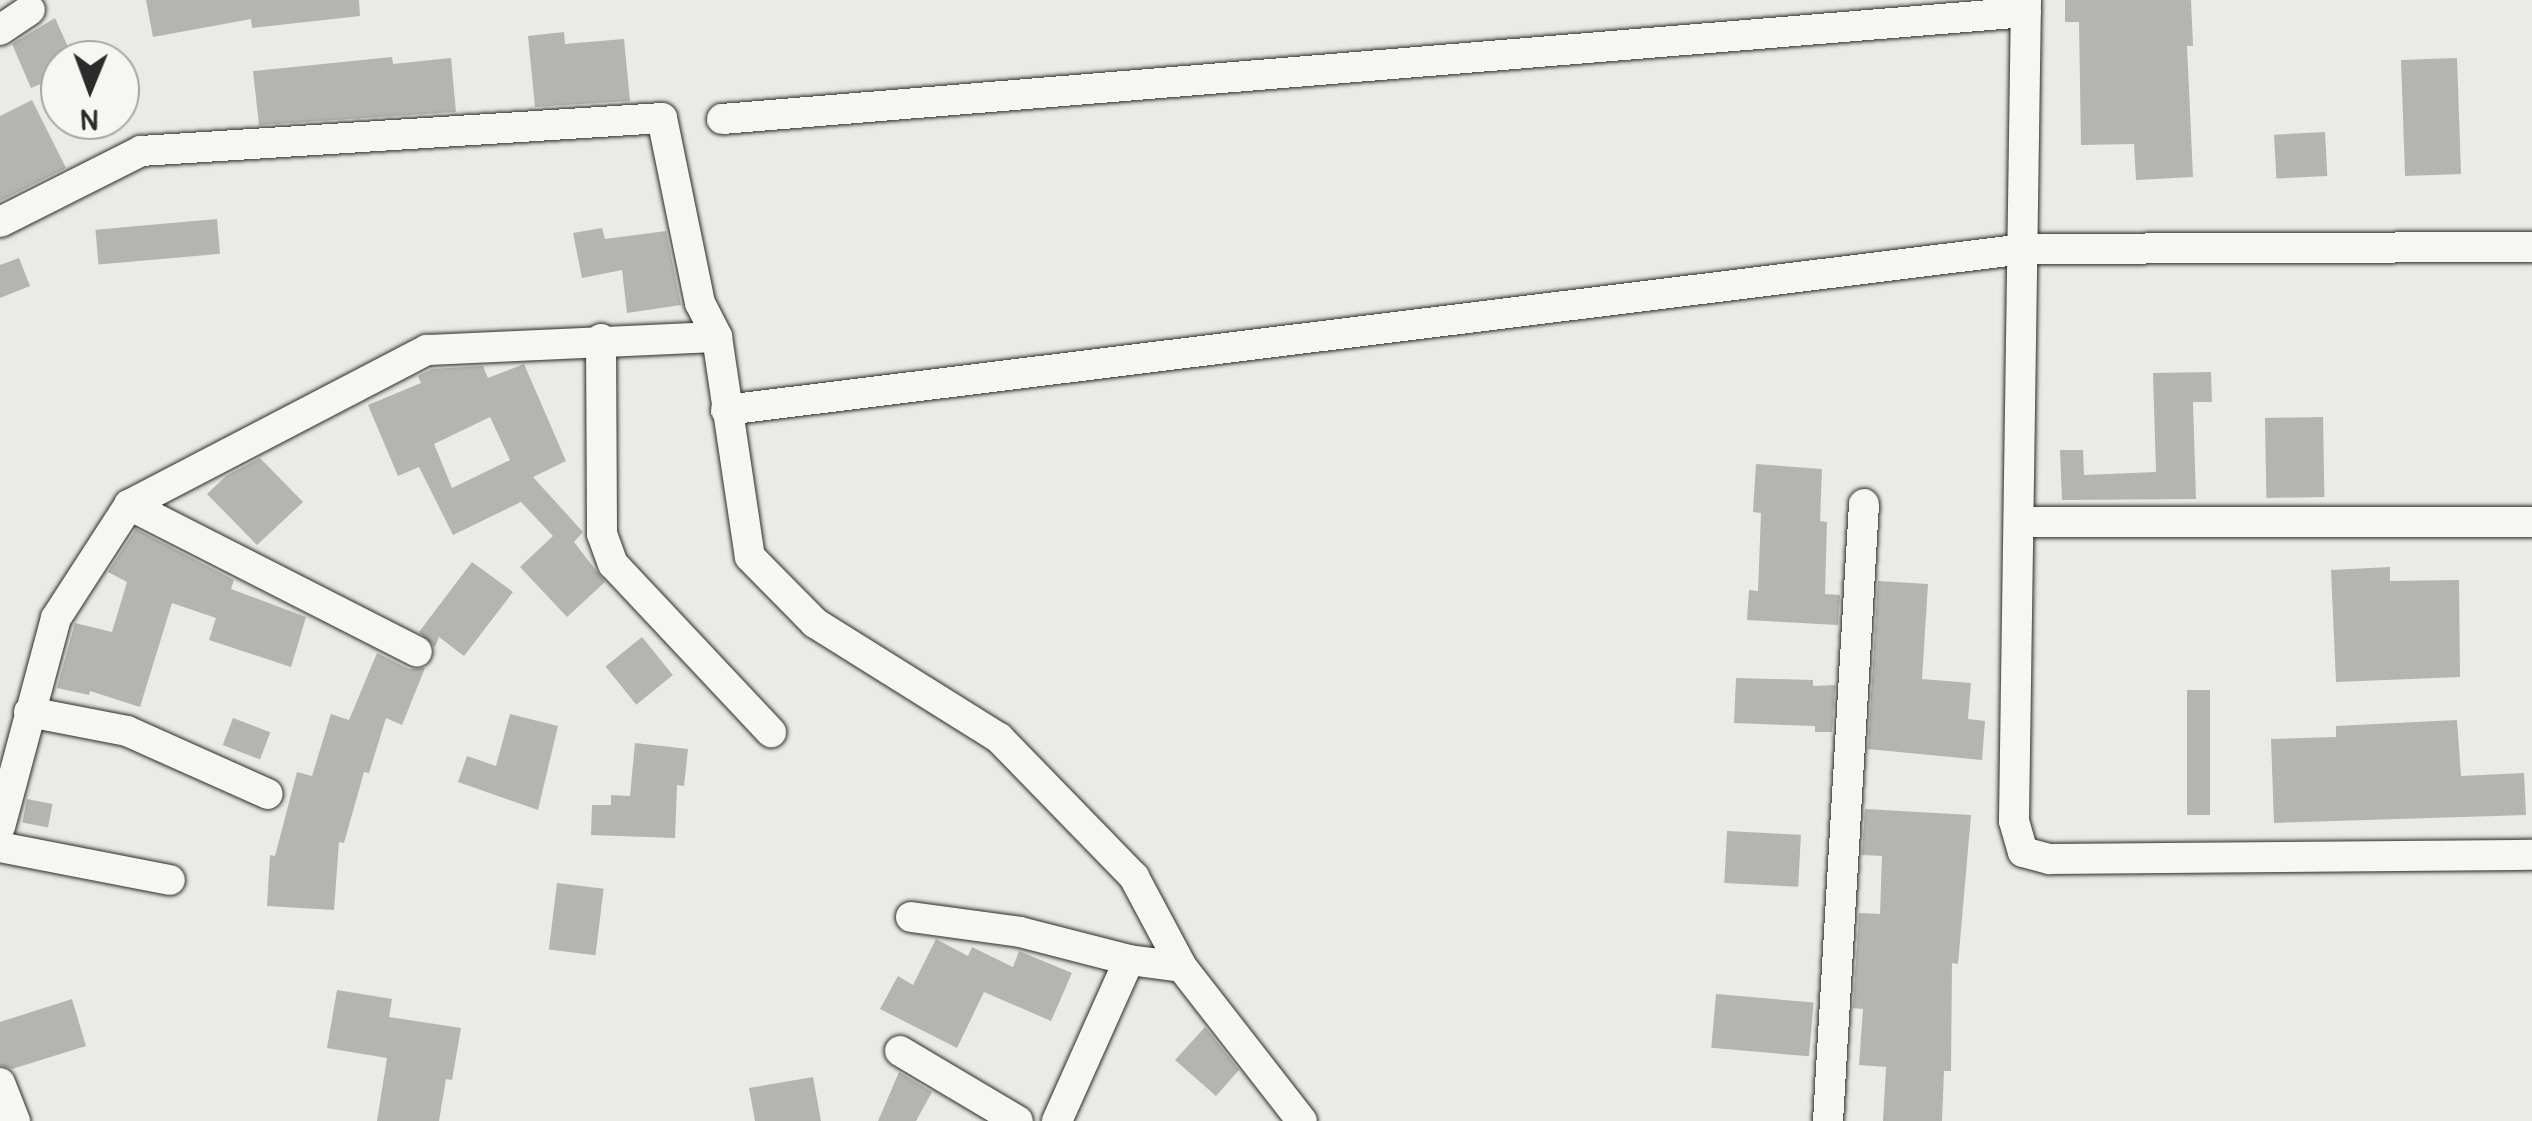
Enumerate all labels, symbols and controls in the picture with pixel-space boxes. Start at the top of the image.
north arrow [40,40,140,140]
text: N [80,101,99,136]

